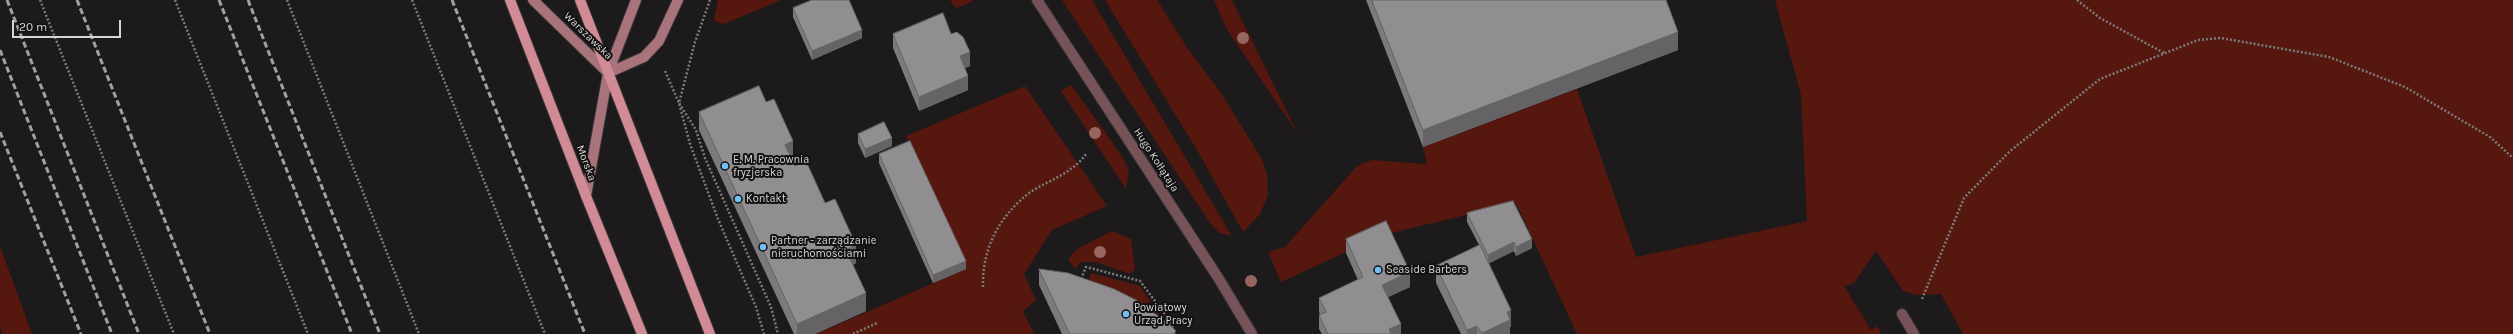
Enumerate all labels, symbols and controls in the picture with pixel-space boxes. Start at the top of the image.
street label: Warszawska [561,10,615,62]
scale bar [14,12,123,38]
text: 20 m [19,20,47,34]
street label: Hugo Kołłątaja [1130,126,1182,194]
street label: Morska [573,143,599,183]
place label: E. M. Pracownia fryzjerska [733,153,809,179]
marker: E. M. Pracownia fryzjerska [720,161,730,171]
place label: Kontakt [746,192,786,206]
marker: Kontakt [733,194,743,204]
place label: Partner - zarządzanie nieruchomościami [771,234,876,260]
marker: Partner - zarządzanie nieruchomościami [758,242,768,252]
place label: Seaside Barbers [1386,263,1467,277]
marker: Seaside Barbers [1373,265,1383,275]
place label: Powiatowy Urząd Pracy [1134,301,1192,327]
marker: Powiatowy Urząd Pracy [1121,309,1131,319]

